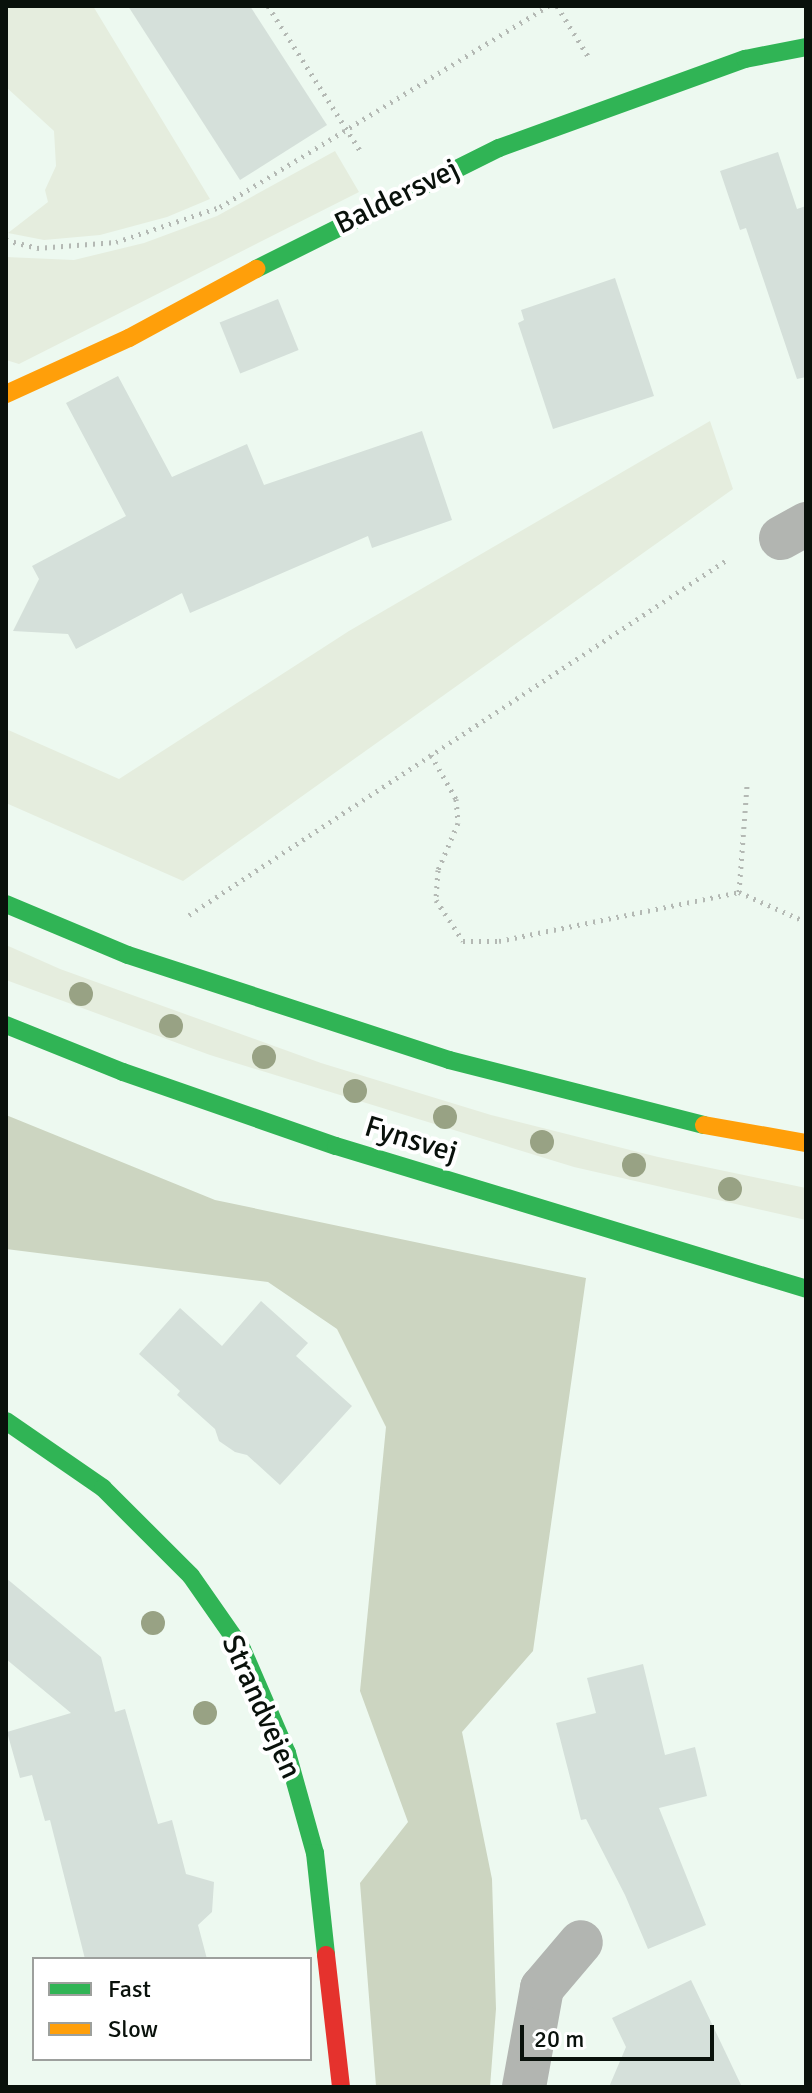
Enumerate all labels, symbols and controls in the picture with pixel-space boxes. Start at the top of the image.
street label: Baldersvej [329,152,465,242]
street label: Fynsvej [360,1109,462,1171]
street label: Strandvejen [213,1630,309,1784]
legend [32,1957,312,2061]
text: Fast [108,1974,151,2004]
scale bar [524,2009,718,2059]
text: Slow [108,2014,158,2044]
text: 20 m [534,2024,584,2054]

